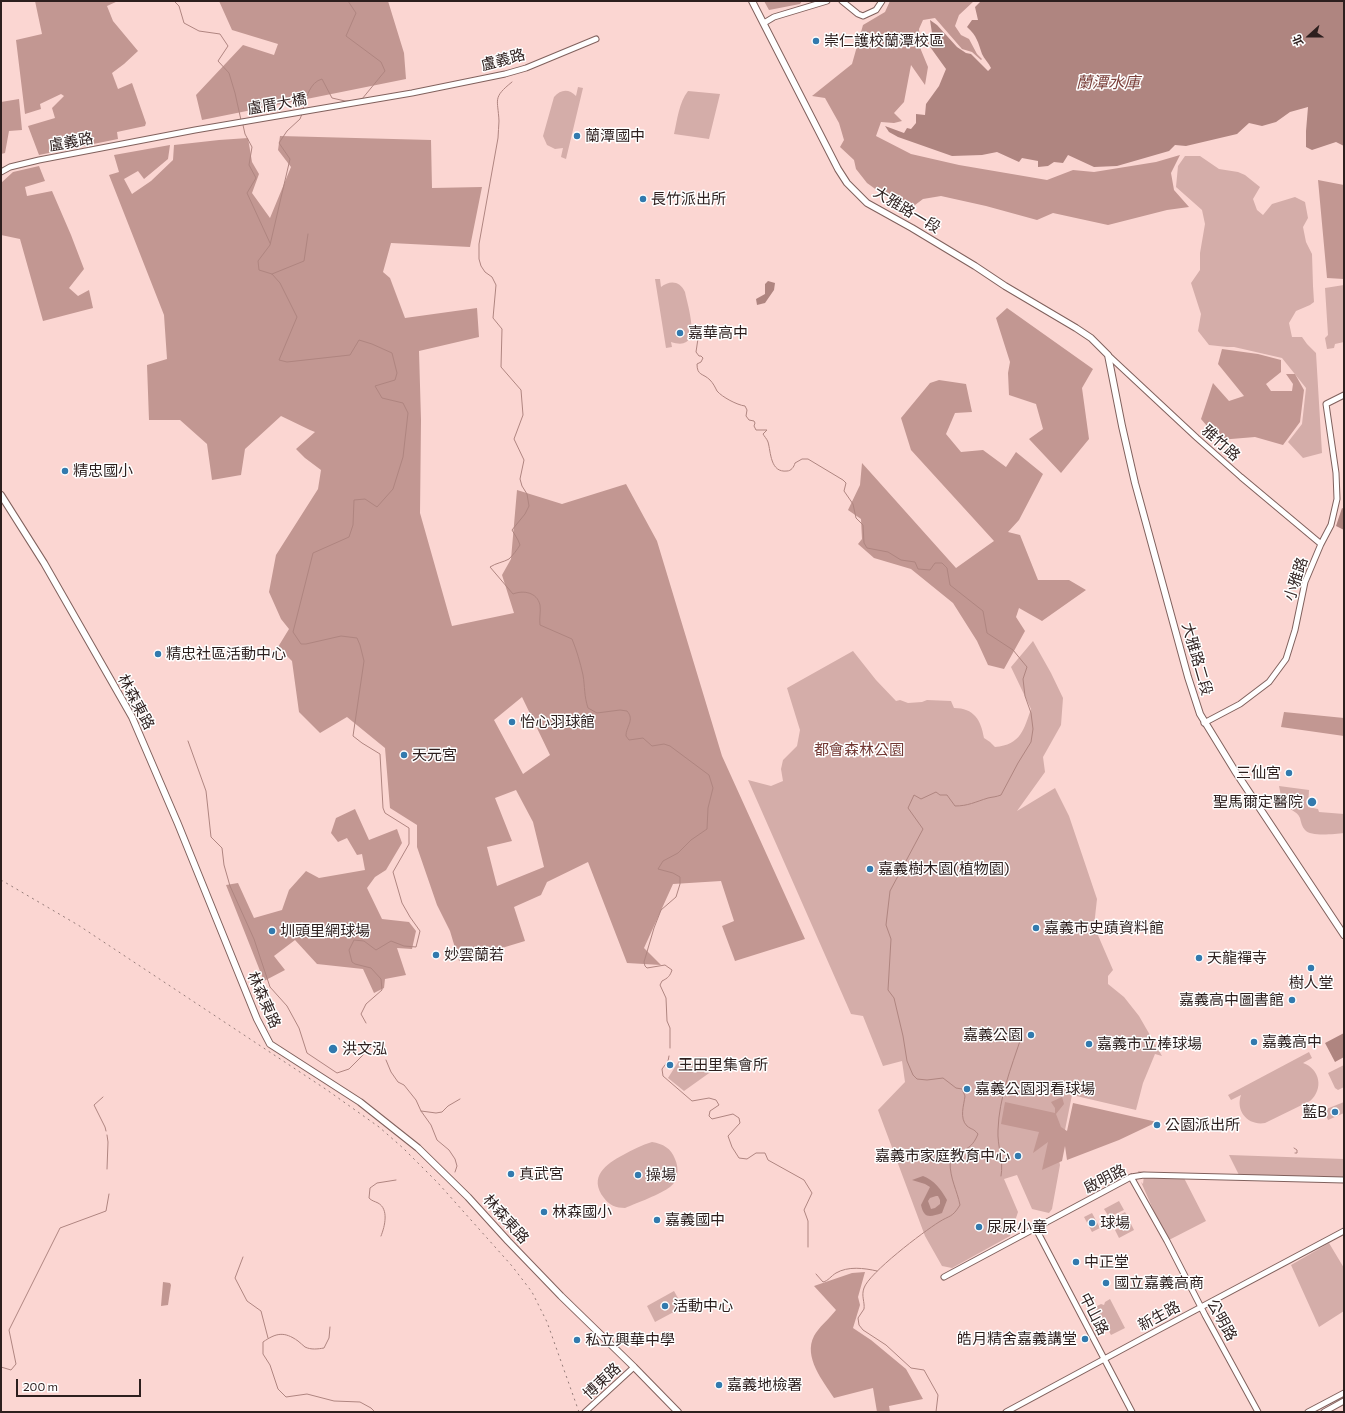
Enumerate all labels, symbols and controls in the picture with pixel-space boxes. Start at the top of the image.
north arrow [1289,16,1329,56]
place label: 崇仁護校蘭潭校區 [824,32,944,50]
text: 北 [1289,33,1305,48]
marker: 崇仁護校蘭潭校區 [811,36,821,46]
street label: 盧義路 [479,45,527,75]
water label: 蘭潭水庫 [1076,73,1140,93]
street label: 盧厝大橋 [246,90,308,118]
place label: 蘭潭國中 [585,127,645,145]
street label: 盧義路 [47,129,95,155]
marker: 蘭潭國中 [572,131,582,141]
street label: 大雅路一段 [870,183,944,237]
place label: 長竹派出所 [651,190,726,208]
marker: 長竹派出所 [638,194,648,204]
place label: 嘉華高中 [688,324,748,342]
marker: 嘉華高中 [675,328,685,338]
street label: 雅竹路 [1198,421,1244,465]
place label: 精忠國小 [73,462,133,480]
marker: 精忠國小 [60,466,70,476]
street label: 小雅路 [1280,555,1312,603]
street label: 大雅路二段 [1178,620,1216,698]
place label: 精忠社區活動中心 [166,645,286,663]
marker: 精忠社區活動中心 [153,649,163,659]
street label: 林森東路 [114,671,158,733]
place label: 怡心羽球館 [520,713,595,731]
marker: 怡心羽球館 [507,717,517,727]
park label: 都會森林公園 [814,741,904,759]
place label: 天元宮 [412,746,457,764]
marker: 天元宮 [399,750,409,760]
place label: 三仙宮 [1236,764,1281,782]
marker: 三仙宮 [1284,768,1294,778]
place label: 聖馬爾定醫院 [1213,793,1303,811]
marker: 聖馬爾定醫院 [1306,796,1318,808]
place label: 嘉義樹木園(植物園) [878,860,1010,878]
marker: 嘉義樹木園(植物園) [865,864,875,874]
place label: 嘉義市史蹟資料館 [1044,919,1164,937]
place label: 圳頭里網球場 [280,922,370,940]
marker: 嘉義市史蹟資料館 [1031,923,1041,933]
marker: 圳頭里網球場 [267,926,277,936]
place label: 妙雲蘭若 [444,946,504,964]
place label: 天龍禪寺 [1207,949,1267,967]
marker: 妙雲蘭若 [431,950,441,960]
marker: 天龍禪寺 [1194,953,1204,963]
marker: 樹人堂 [1306,963,1316,973]
street label: 林森東路 [244,969,284,1031]
place label: 樹人堂 [1289,974,1333,992]
place label: 嘉義高中圖書館 [1179,991,1284,1009]
marker: 嘉義高中圖書館 [1287,995,1297,1005]
place label: 嘉義公園 [963,1026,1023,1044]
marker: 嘉義公園 [1026,1030,1036,1040]
place label: 嘉義高中 [1262,1033,1322,1051]
place label: 嘉義市立棒球場 [1097,1035,1202,1053]
marker: 嘉義高中 [1249,1037,1259,1047]
marker: 嘉義市立棒球場 [1084,1039,1094,1049]
place label: 洪文泓 [342,1040,387,1058]
marker: 洪文泓 [327,1043,339,1055]
place label: 王田里集會所 [678,1056,768,1074]
marker: 王田里集會所 [665,1060,675,1070]
place label: 嘉義公園羽看球場 [975,1080,1095,1098]
marker: 嘉義公園羽看球場 [962,1084,972,1094]
place label: 藍B [1302,1103,1327,1121]
marker: 藍B [1330,1107,1340,1117]
place label: 公園派出所 [1165,1116,1240,1134]
marker: 公園派出所 [1152,1120,1162,1130]
place label: 嘉義市家庭教育中心 [875,1147,1010,1165]
marker: 嘉義市家庭教育中心 [1013,1151,1023,1161]
street label: 啟明路 [1081,1161,1129,1197]
place label: 真武宮 [519,1165,564,1183]
place label: 操場 [646,1166,676,1184]
marker: 真武宮 [506,1169,516,1179]
marker: 操場 [633,1170,643,1180]
street label: 林森東路 [479,1191,533,1247]
place label: 林森國小 [552,1203,612,1221]
marker: 林森國小 [539,1207,549,1217]
place label: 嘉義國中 [665,1211,725,1229]
place label: 球場 [1100,1214,1130,1232]
marker: 嘉義國中 [652,1215,662,1225]
place label: 尿尿小童 [987,1218,1047,1236]
marker: 球場 [1087,1218,1097,1228]
marker: 尿尿小童 [974,1222,984,1232]
place label: 中正堂 [1084,1253,1129,1271]
marker: 中正堂 [1071,1257,1081,1267]
place label: 國立嘉義高商 [1114,1274,1204,1292]
marker: 國立嘉義高商 [1101,1278,1111,1288]
street label: 中山路 [1076,1290,1112,1338]
street label: 公明路 [1203,1296,1241,1344]
place label: 活動中心 [673,1297,733,1315]
street label: 新生路 [1135,1297,1183,1335]
marker: 活動中心 [660,1301,670,1311]
place label: 皓月精舍嘉義講堂 [957,1330,1077,1348]
place label: 私立興華中學 [585,1331,675,1349]
marker: 皓月精舍嘉義講堂 [1080,1334,1090,1344]
marker: 私立興華中學 [572,1335,582,1345]
street label: 博東路 [579,1359,625,1403]
scale bar [18,1371,143,1397]
place label: 嘉義地檢署 [727,1376,802,1394]
text: 200 m [23,1379,58,1393]
marker: 嘉義地檢署 [714,1380,724,1390]

